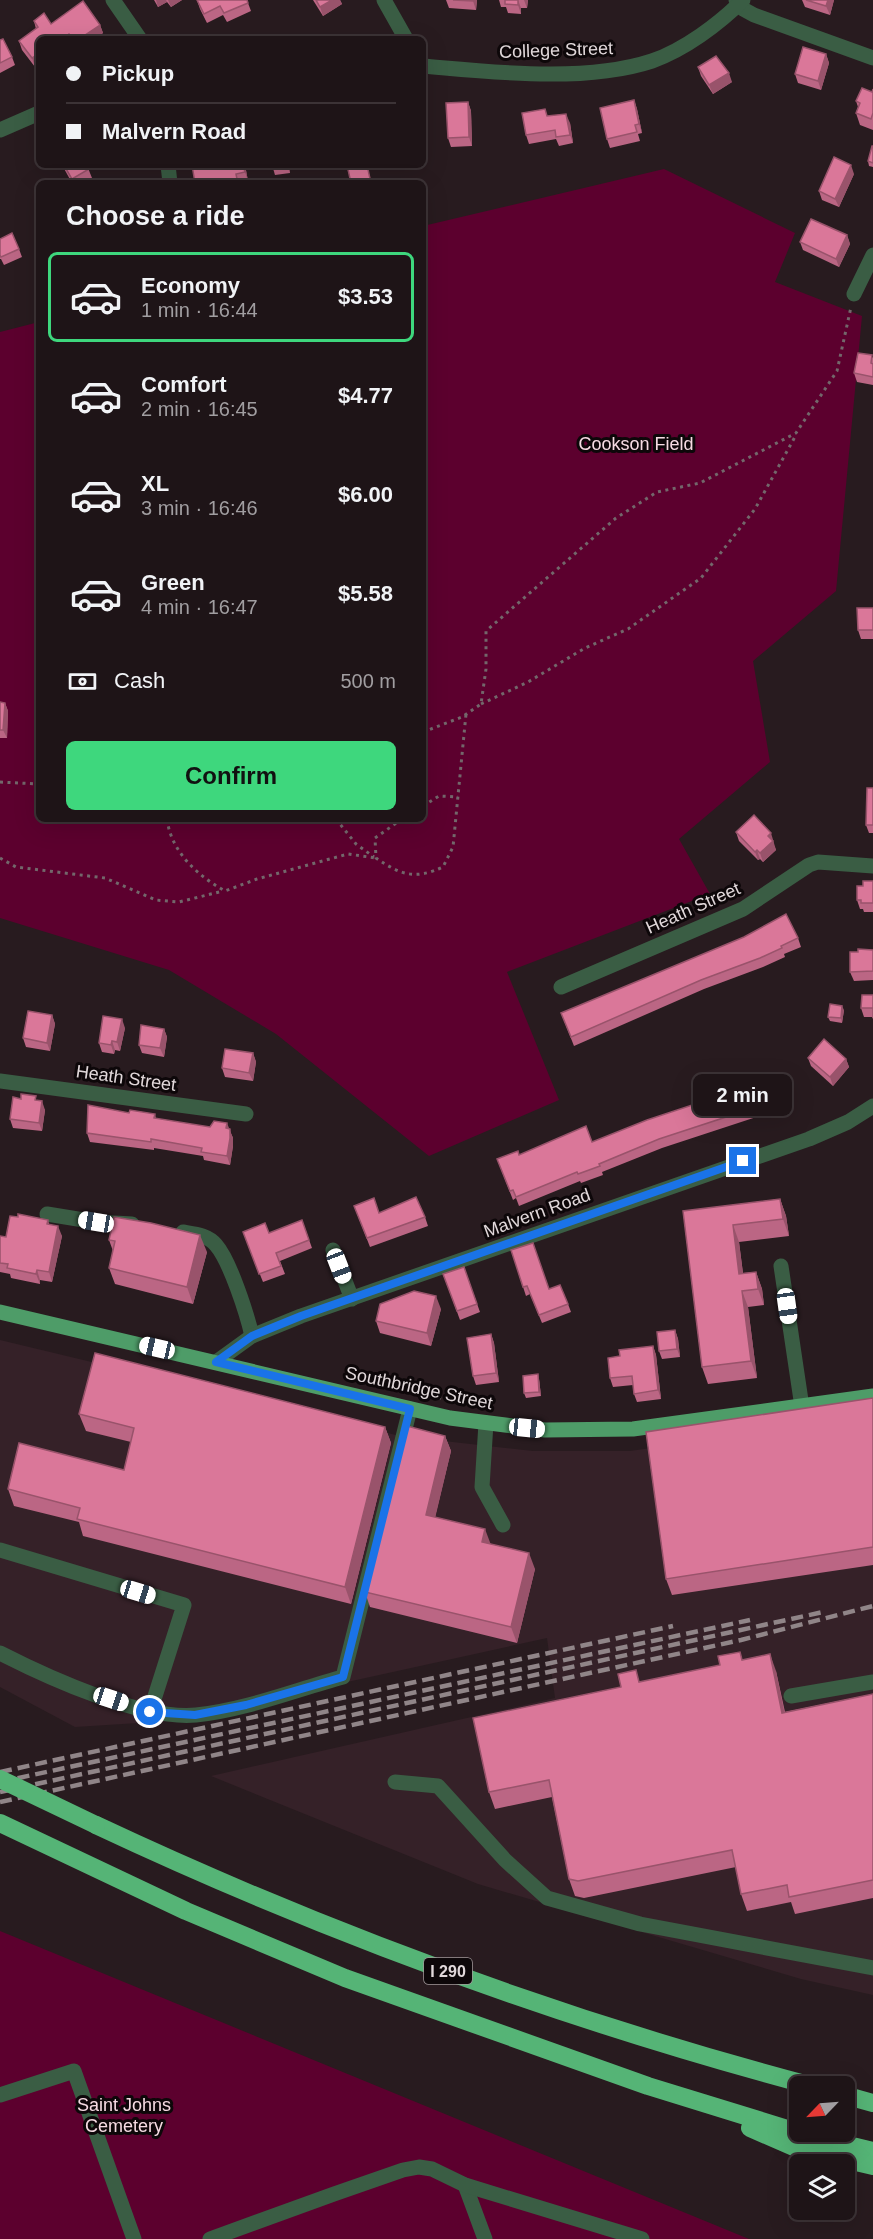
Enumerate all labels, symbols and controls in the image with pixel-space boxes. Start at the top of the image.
street label: College Street [499,38,613,62]
text: Pickup [102,61,174,86]
text: Malvern Road [102,119,246,144]
text: Choose a ride [66,201,245,231]
icon: car [69,270,123,324]
text: Economy [141,273,240,298]
text: $3.53 [338,284,393,309]
text: 1 min · 16:44 [141,299,258,321]
icon: car [69,369,123,423]
text: Comfort [141,372,227,397]
text: $4.77 [338,383,393,408]
text: 2 min · 16:45 [141,398,258,420]
park label: Cookson Field [578,434,694,454]
icon: car [69,468,123,522]
text: XL [141,471,169,496]
text: $6.00 [338,482,393,507]
text: 3 min · 16:46 [141,497,258,519]
icon: car [69,567,123,621]
text: Green [141,570,205,595]
text: $5.58 [338,581,393,606]
text: 4 min · 16:47 [141,596,258,618]
icon: cash [66,665,99,698]
text: Cash [114,668,165,693]
text: 500 m [340,670,396,692]
button: Confirm [66,741,396,810]
street label: Heath Street [643,878,743,938]
street label: Heath Street [75,1061,177,1095]
callout: 2 min [694,1074,792,1116]
text: 2 min [716,1084,769,1106]
route end [729,1147,756,1174]
street label: Malvern Road [481,1184,593,1242]
car [77,1210,115,1234]
car [324,1246,354,1286]
car [776,1287,798,1325]
car [137,1335,177,1361]
street label: Southbridge Street [344,1363,494,1413]
car [508,1417,546,1439]
car [118,1578,158,1606]
car [91,1685,131,1713]
route start [136,1698,163,1725]
road number: I 290 [424,1958,472,1984]
north arrow [789,2076,855,2142]
map controls [789,2076,855,2220]
park label: Saint Johns Cemetery [77,2095,171,2136]
button: layers [789,2154,855,2220]

